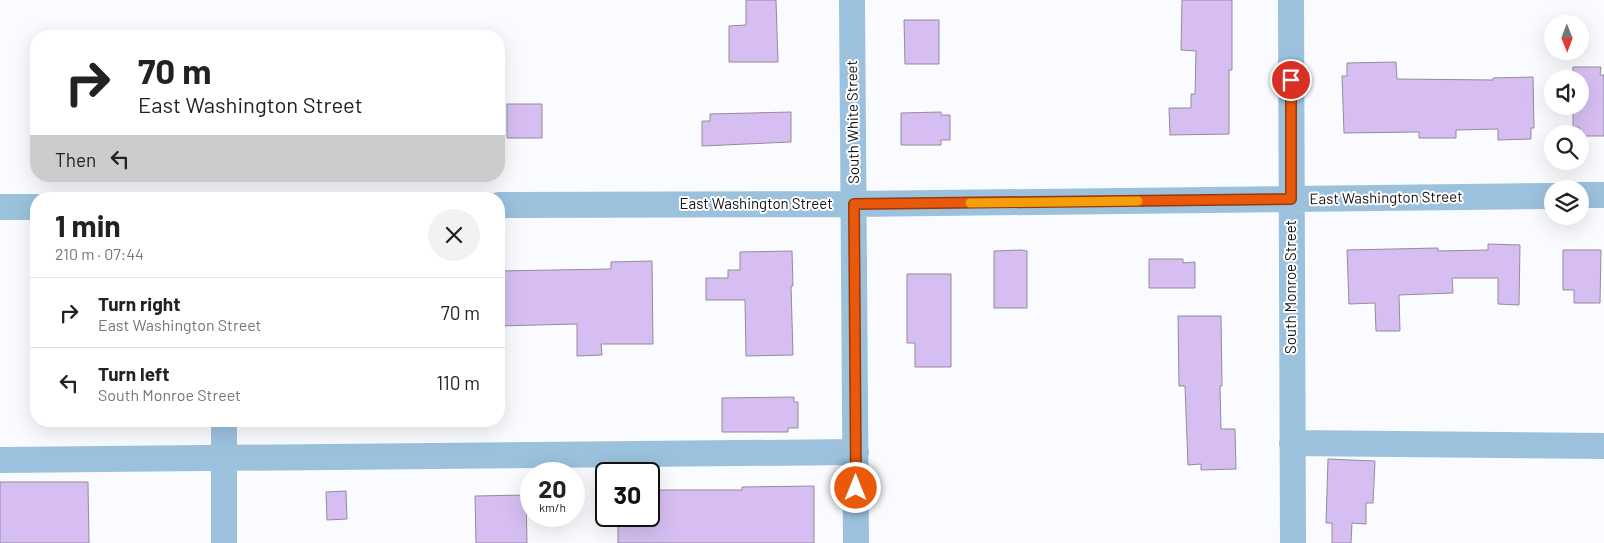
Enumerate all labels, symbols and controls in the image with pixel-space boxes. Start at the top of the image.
north arrow [1544,15,1589,60]
map controls [1544,15,1589,225]
text: 70 m [138,49,212,91]
icon: right [55,50,120,115]
pin [1270,59,1312,101]
street label: South White Street [842,60,862,184]
icon: arrive [1277,66,1305,94]
button: sound [1544,70,1589,115]
text: East Washington Street [138,91,363,117]
button: search [1544,125,1589,170]
icon: left [106,145,134,173]
text: Then [55,148,96,171]
button: layers [1544,180,1589,225]
street label: East Washington Street [1309,187,1463,207]
street label: East Washington Street [679,194,833,212]
text: 1 min [55,207,121,243]
button: close [428,209,480,261]
street label: South Monroe Street [1281,220,1299,354]
text: 210 m · 07:44 [55,244,144,263]
text: Turn right [98,292,180,315]
icon: right [55,299,83,327]
text: 70 m [441,301,480,324]
text: East Washington Street [98,315,261,334]
text: Turn left [98,362,169,385]
icon: left [55,369,83,397]
text: 110 m [436,371,480,394]
text: South Monroe Street [98,385,241,404]
position arrow [829,461,881,513]
speed limit sign: 30 [595,462,660,527]
text: 20 [538,473,567,503]
text: km/h [539,500,566,514]

